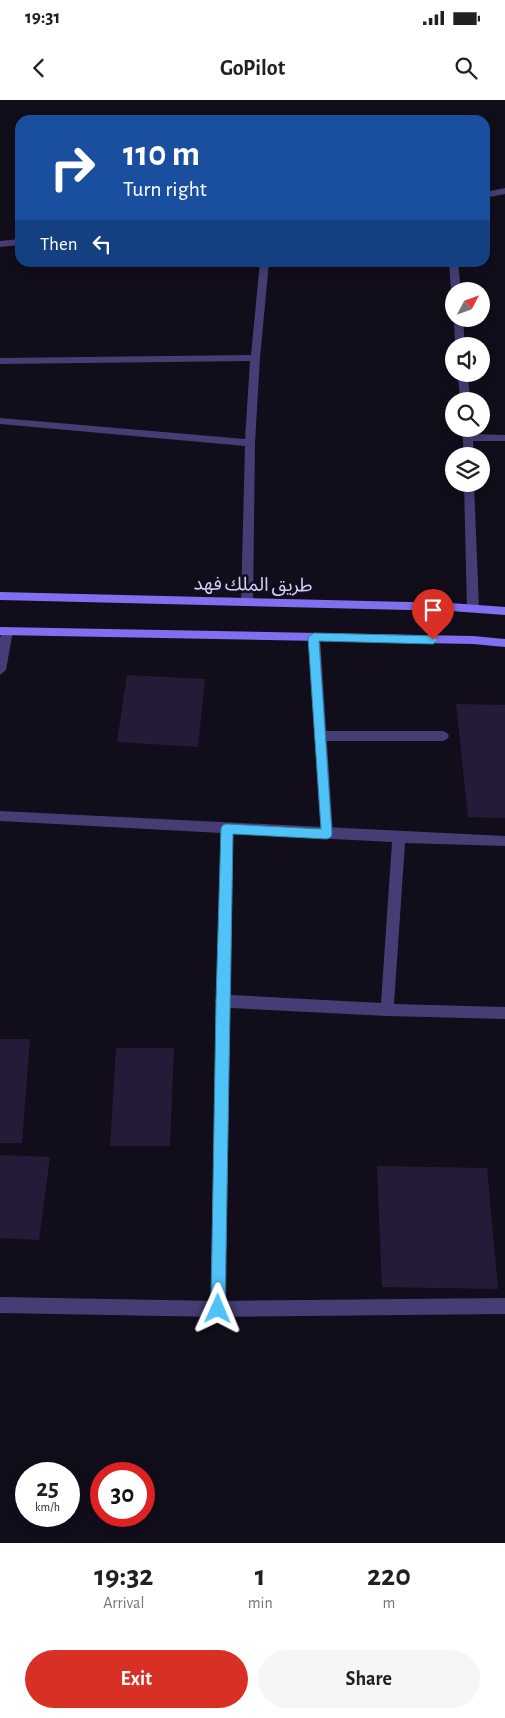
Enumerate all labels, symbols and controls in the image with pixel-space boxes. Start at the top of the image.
text: 19:31 [25,8,60,27]
icon: back [25,54,53,82]
icon: search [452,54,480,82]
text: GoPilot [220,57,285,79]
icon: right [40,135,105,200]
text: 110 m [123,137,200,172]
text: Turn right [123,178,207,200]
icon: left [88,230,116,258]
text: Then [40,235,78,254]
north arrow [445,282,490,328]
map controls [445,282,490,492]
button: sound [445,337,490,382]
button: search [445,392,490,437]
button: layers [445,447,490,492]
street label: طريق الملك فهد [193,574,313,597]
pin [412,589,454,640]
icon: arrive [419,596,447,624]
position arrow [191,1282,243,1334]
speed limit sign: 30 [90,1462,155,1527]
text: 25 [36,1476,59,1501]
text: km/h [35,1501,60,1513]
text: 19:32 [94,1561,153,1591]
text: 1 [255,1561,266,1591]
text: 220 [367,1561,411,1591]
text: Arrival [103,1595,144,1611]
text: min [248,1595,273,1611]
text: m [382,1595,395,1611]
button: Exit [25,1650,248,1708]
button: Share [258,1650,480,1708]

